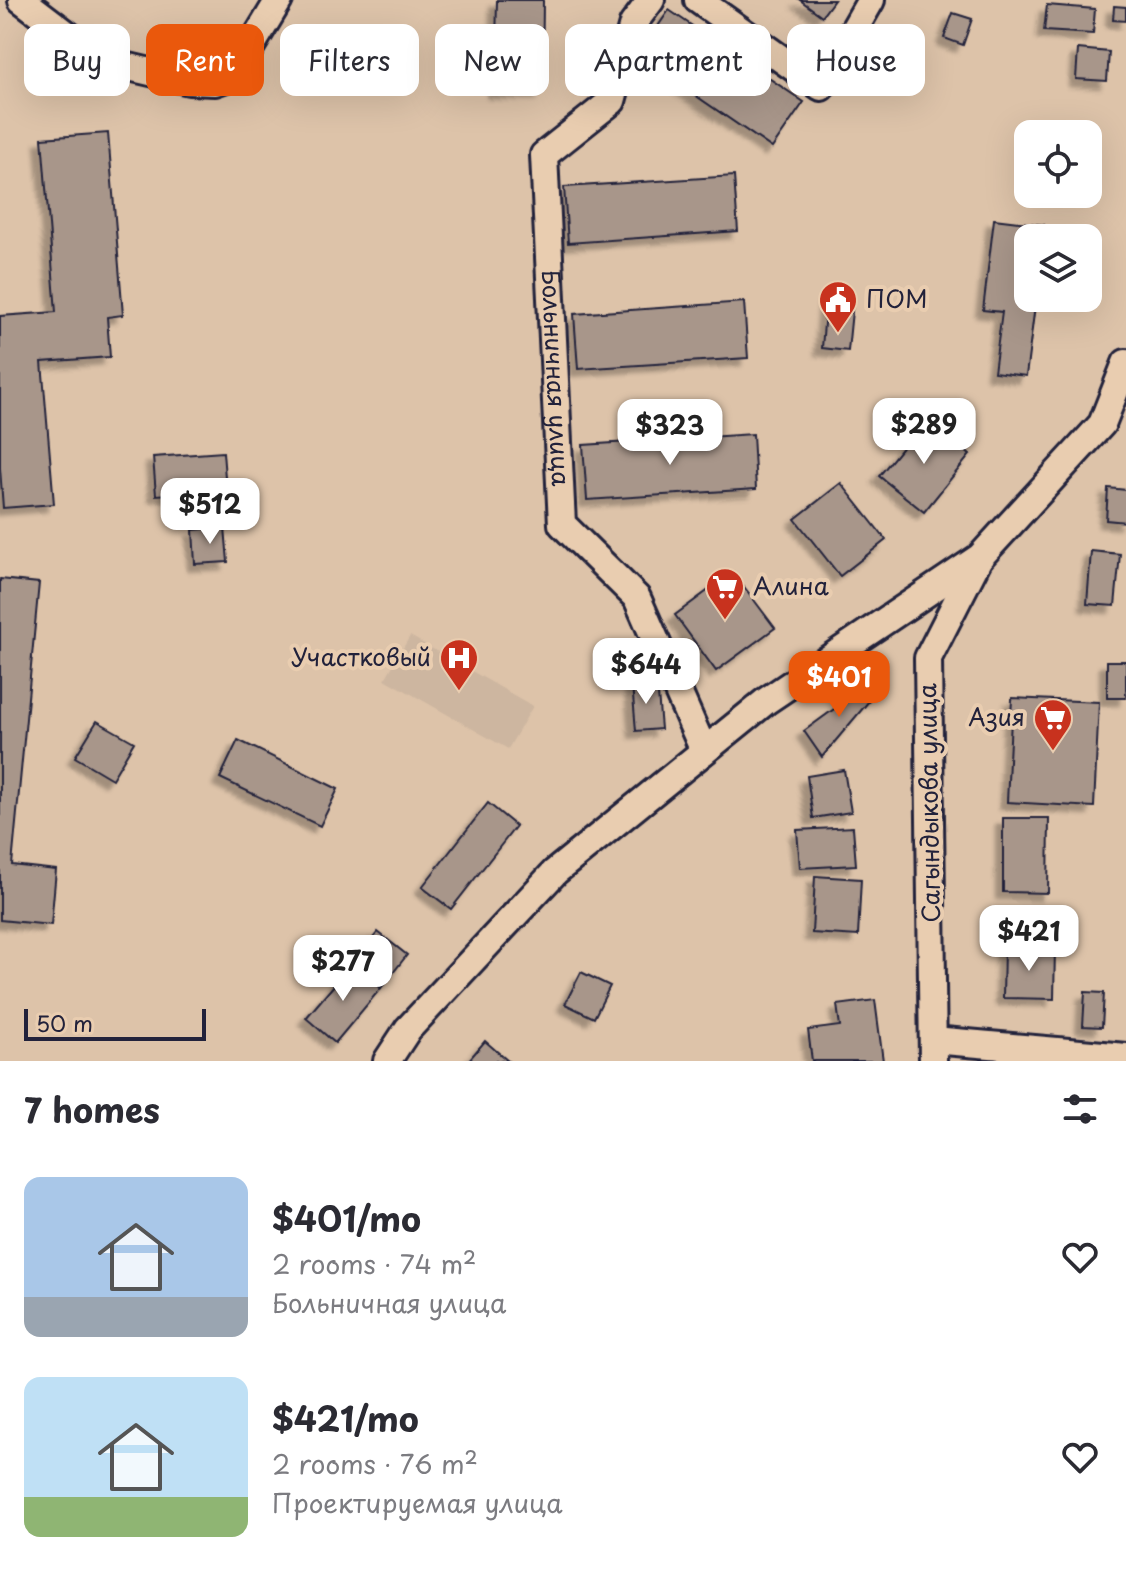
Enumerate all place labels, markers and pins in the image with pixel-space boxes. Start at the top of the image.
public building icon: ПОМ [817,279,859,334]
place label: ПОМ [866,280,927,316]
pin: $289 [877,398,971,466]
pin: $323 [623,399,717,467]
pin: $512 [163,478,257,546]
supermarket icon: Алина [704,566,746,621]
place label: Алина [753,567,829,603]
hospital icon: Участковый [438,637,480,692]
place label: Участковый [291,638,431,674]
pin: $644 [599,638,693,706]
pin: $401 [792,651,886,719]
supermarket icon: Азия [1032,697,1074,752]
place label: Азия [968,698,1025,734]
pin: $421 [982,905,1076,973]
pin: $277 [296,935,390,1003]

